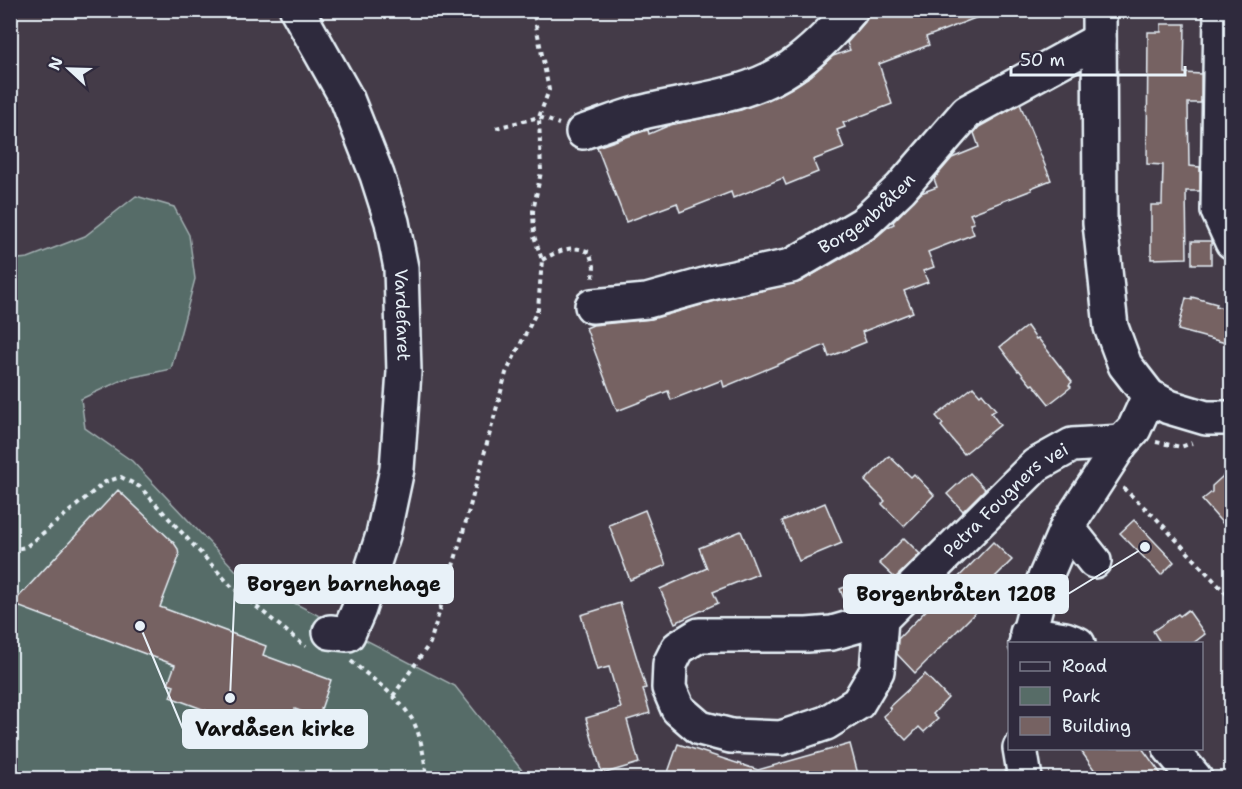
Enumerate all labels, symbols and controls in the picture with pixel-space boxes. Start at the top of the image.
north arrow [39,39,99,99]
scale bar [1011,39,1185,77]
text: 50 m [1020,48,1065,72]
text: N [43,54,68,73]
street label: Borgenbråten [814,168,920,260]
street label: Vardefaret [389,268,416,362]
street label: Petra Fougners vei [938,437,1073,563]
callout: Borgen barnehage [235,565,453,603]
text: Borgen barnehage [247,571,441,597]
callout: Borgenbråten 120B [844,575,1068,613]
text: Borgenbråten 120B [856,581,1056,607]
legend [1008,642,1203,750]
text: Road [1062,654,1107,678]
text: Park [1062,684,1101,708]
callout: Vardåsen kirke [183,710,367,748]
text: Building [1062,714,1131,738]
text: Vardåsen kirke [195,716,355,742]

